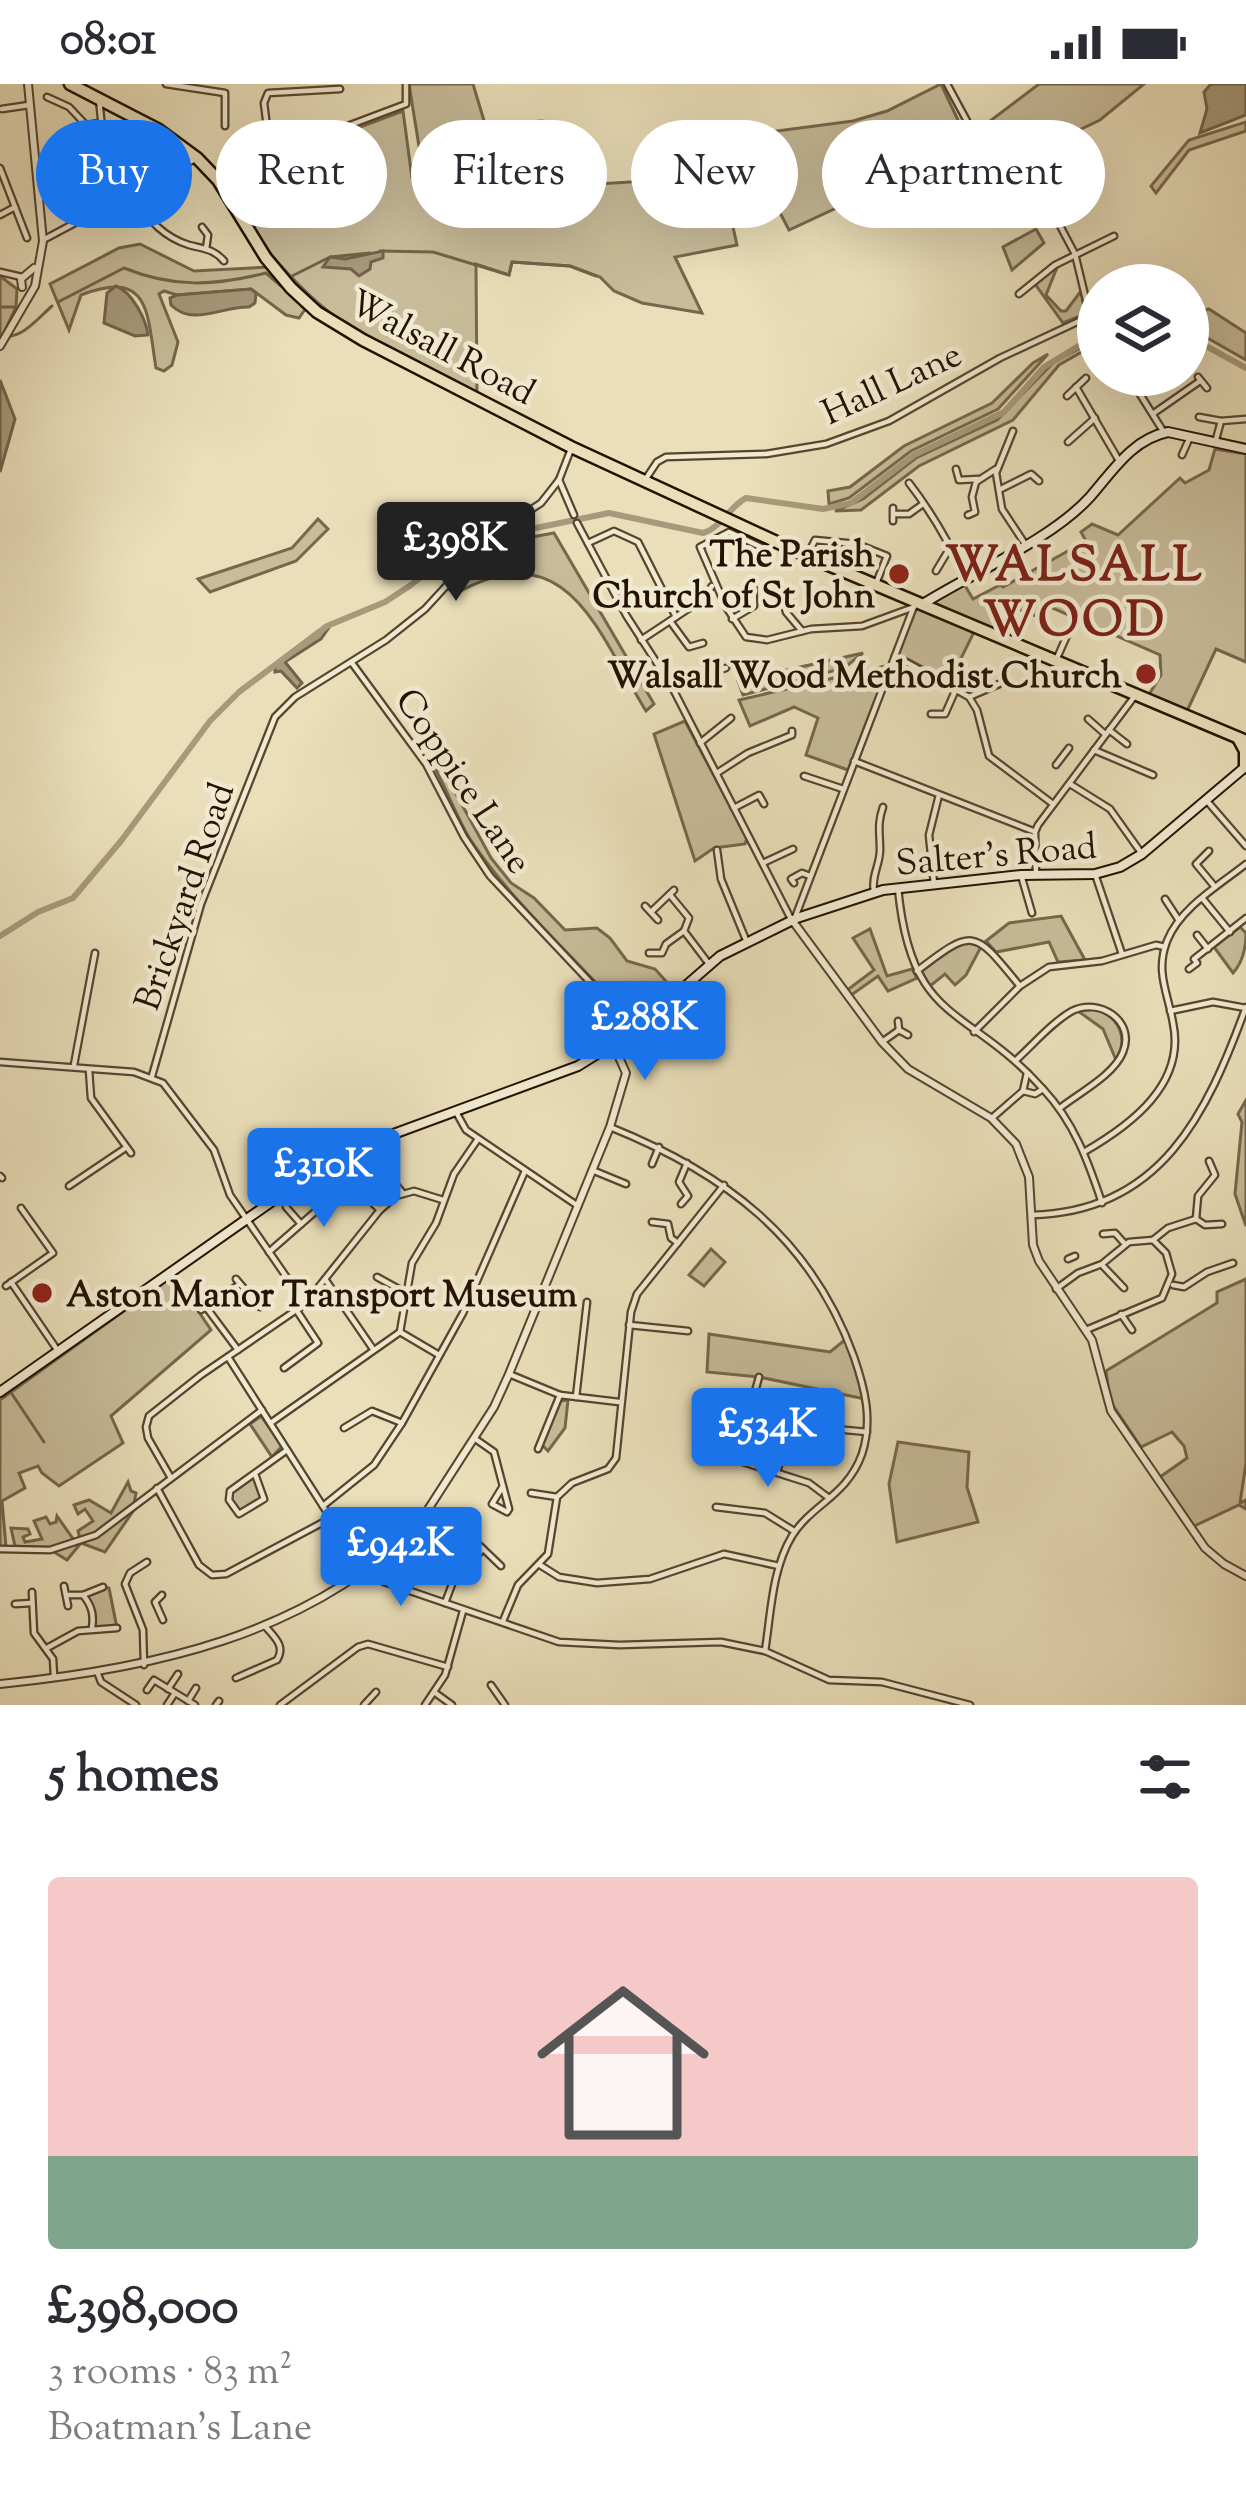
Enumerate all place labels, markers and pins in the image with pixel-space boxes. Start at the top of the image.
pin: £398K [372,502,540,604]
place label: The Parish Church of St John [592,531,876,624]
marker: The Parish Church of St John [886,561,912,587]
place label: Walsall Wood Methodist Church [607,652,1122,704]
marker: Walsall Wood Methodist Church [1133,661,1159,687]
pin: £288K [561,981,729,1083]
pin: £310K [240,1128,408,1230]
place label: Aston Manor Transport Museum [66,1271,578,1323]
marker: Aston Manor Transport Museum [29,1280,55,1306]
pin: £534K [684,1388,852,1490]
pin: £942K [317,1507,485,1609]

